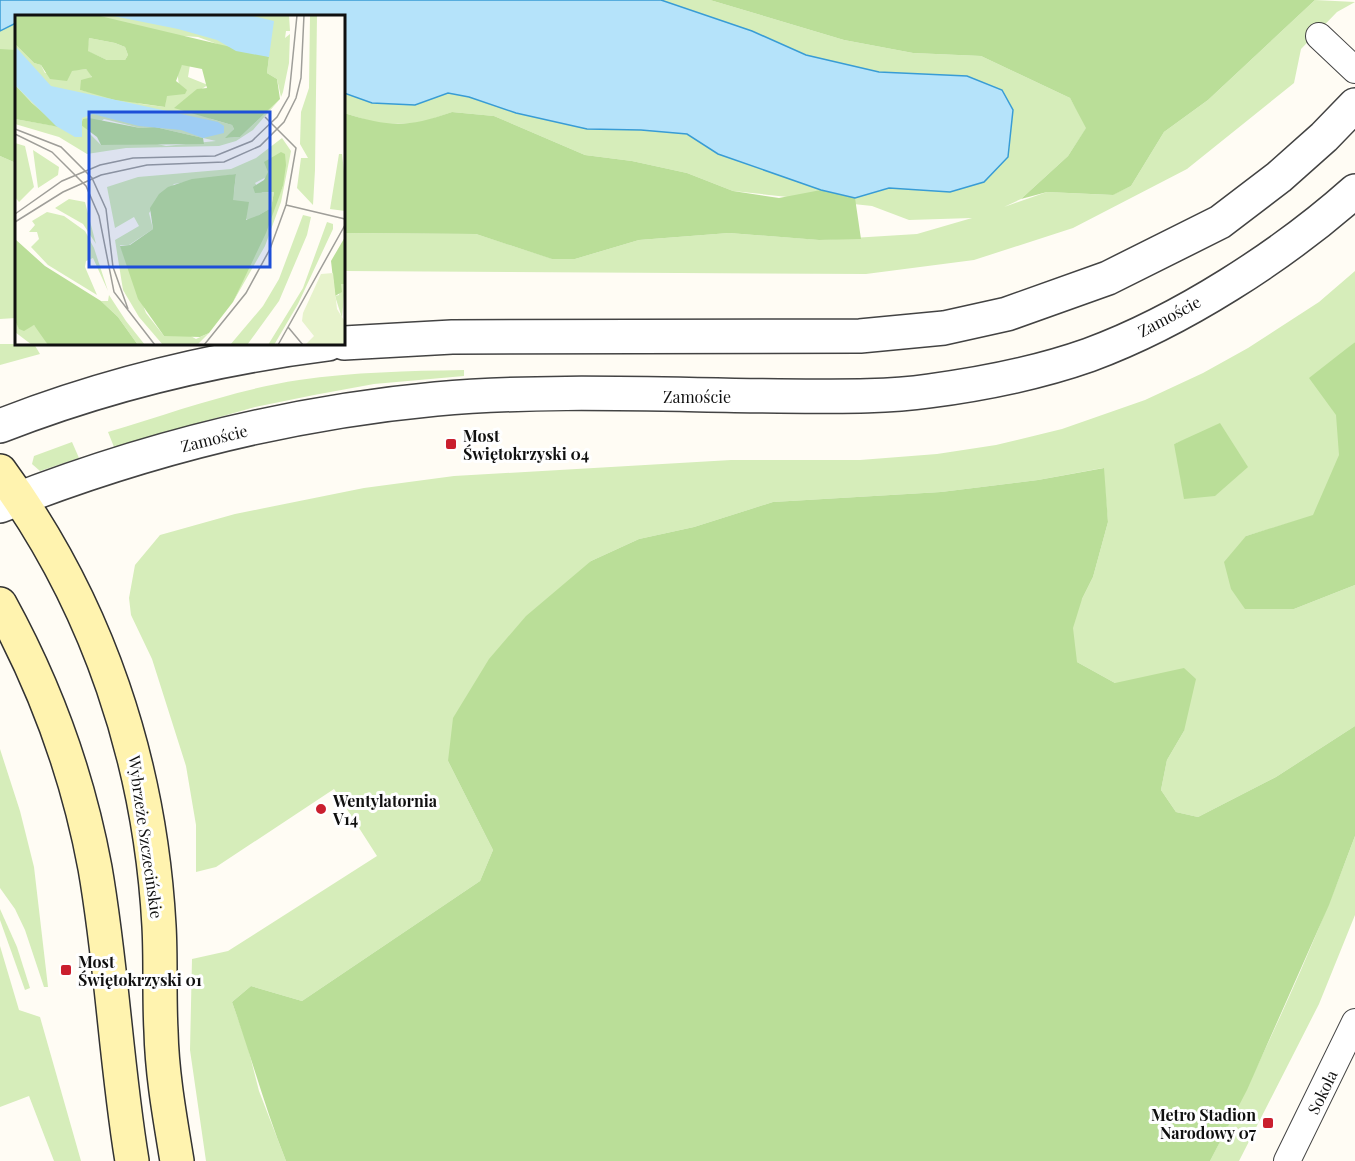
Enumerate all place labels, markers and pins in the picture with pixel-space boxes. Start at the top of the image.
place label: Most Świętokrzyski 04 [463,425,589,464]
marker: Most Świętokrzyski 04 [444,437,458,451]
place label: Wentylatornia V14 [332,790,438,829]
marker: Wentylatornia V14 [314,802,328,816]
place label: Most Świętokrzyski 01 [78,951,202,990]
marker: Most Świętokrzyski 01 [59,963,73,977]
place label: Metro Stadion Narodowy 07 [1151,1104,1257,1143]
marker: Metro Stadion Narodowy 07 [1261,1116,1275,1130]

